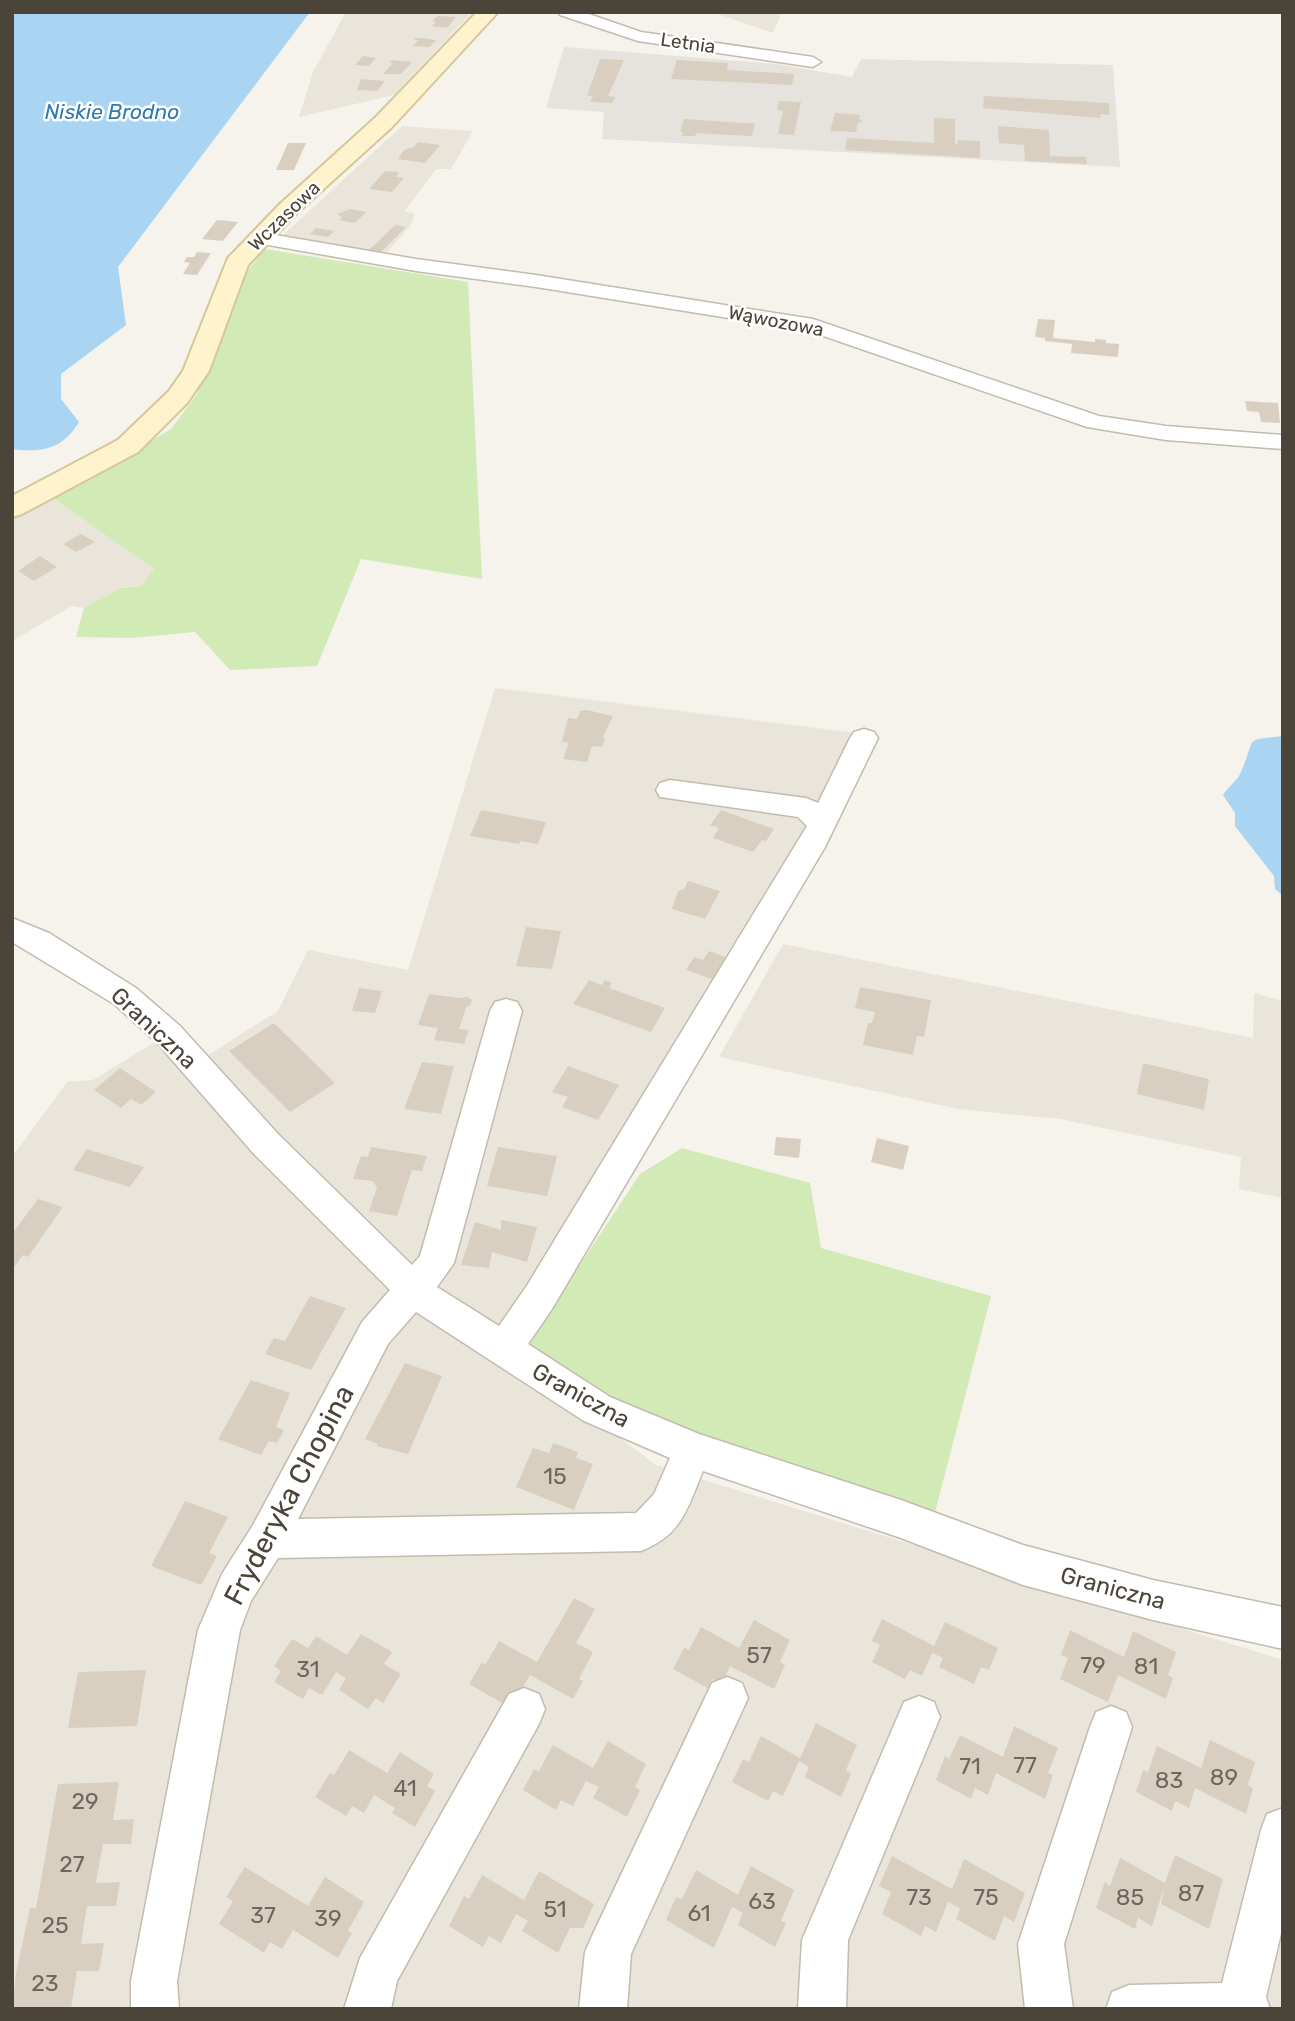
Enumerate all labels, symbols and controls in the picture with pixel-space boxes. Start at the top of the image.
street label: Letnia [659,28,717,58]
water label: Niskie Brodno [45,99,179,124]
street label: Wczasowa [243,176,325,256]
street label: Wąwozowa [726,300,826,342]
street label: Graniczna [105,981,203,1075]
street label: Graniczna [527,1357,635,1433]
street label: Fryderyka Chopina [217,1379,361,1611]
house number: 15 [543,1462,567,1490]
street label: Graniczna [1057,1561,1169,1615]
house number: 57 [746,1641,772,1669]
house number: 79 [1080,1651,1106,1679]
house number: 81 [1134,1652,1158,1680]
house number: 31 [296,1655,320,1683]
house number: 77 [1013,1751,1037,1779]
house number: 71 [959,1752,981,1780]
house number: 89 [1210,1763,1238,1791]
house number: 83 [1155,1766,1183,1794]
house number: 41 [393,1774,417,1802]
house number: 29 [71,1787,99,1815]
house number: 27 [59,1850,85,1878]
house number: 87 [1178,1879,1204,1907]
house number: 73 [906,1883,932,1911]
house number: 75 [973,1883,999,1911]
house number: 85 [1116,1883,1144,1911]
house number: 63 [748,1887,776,1915]
house number: 51 [543,1895,567,1923]
house number: 61 [687,1899,711,1927]
house number: 37 [250,1901,276,1929]
house number: 39 [314,1904,342,1932]
house number: 25 [41,1911,69,1939]
house number: 23 [31,1969,59,1997]

